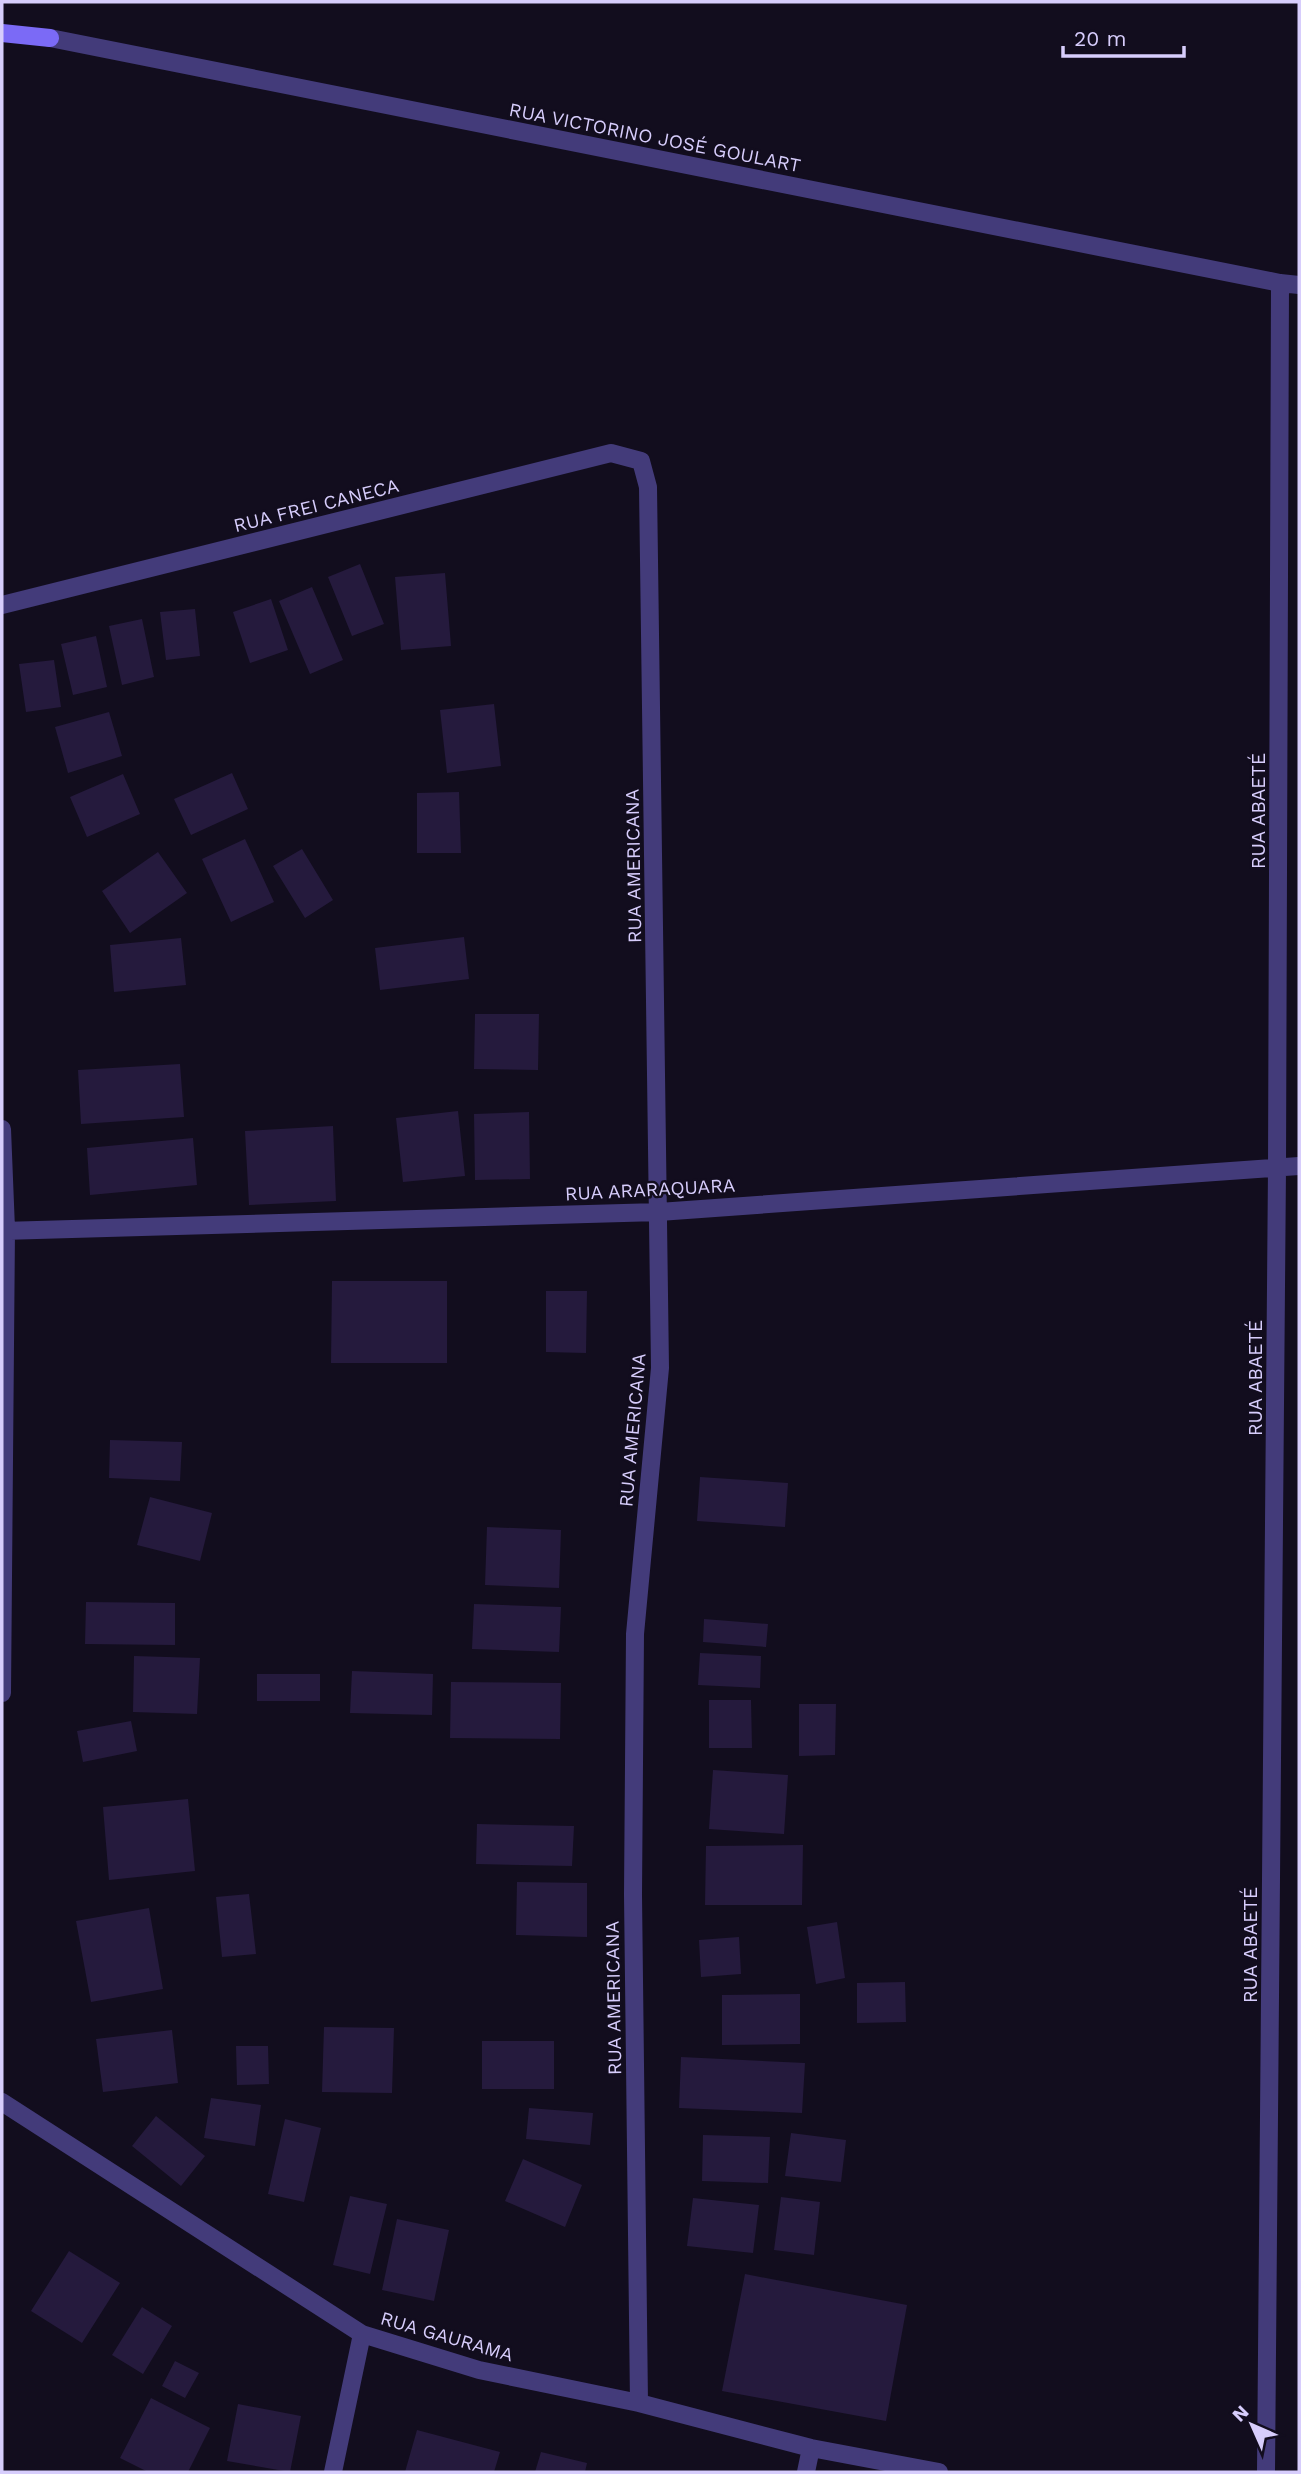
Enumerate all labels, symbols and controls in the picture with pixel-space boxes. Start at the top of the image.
scale bar [1063,14,1184,58]
text: 20 m [1074,26,1126,51]
street label: RUA VICTORINO JOSÉ GOULART [507,98,803,177]
street label: RUA FREI CANECA [231,474,401,537]
street label: RUA ABAETÉ [1247,753,1270,869]
street label: RUA AMERICANA [621,788,646,943]
street label: RUA ARARAQUARA [564,1174,736,1205]
street label: RUA ABAETÉ [1244,1320,1267,1436]
street label: RUA AMERICANA [614,1352,651,1508]
street label: RUA ABAETÉ [1239,1887,1262,2003]
street label: RUA AMERICANA [601,1920,626,2075]
street label: RUA GAURAMA [378,2307,516,2367]
north arrow [1217,2390,1287,2460]
text: N [1227,2400,1253,2426]

